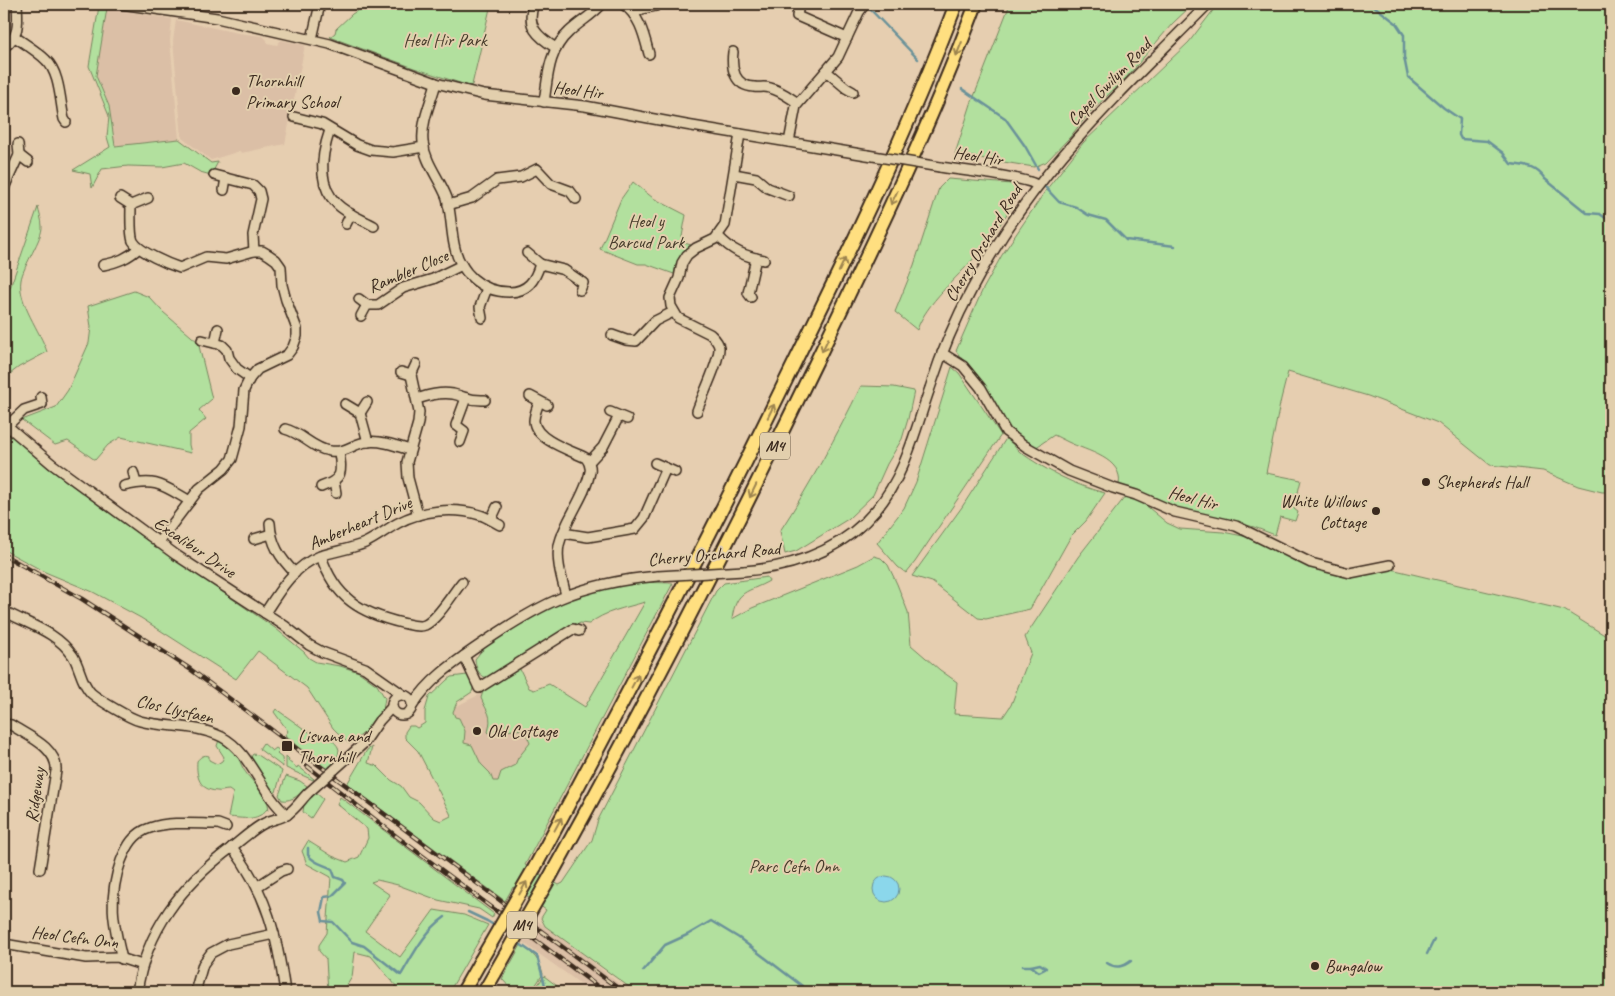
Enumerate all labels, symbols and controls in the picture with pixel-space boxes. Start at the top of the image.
park label: Heol Hir Park [404,29,488,51]
street label: Capel Gwilym Road [1062,32,1158,130]
one-way arrow [954,41,963,56]
place label: Thornhill Primary School [246,70,341,113]
street label: Heol Hir [552,76,606,104]
marker: Thornhill Primary School [230,85,242,97]
street label: Heol Hir [952,141,1006,171]
street label: Cherry Orchard Road [939,178,1028,306]
one-way arrow [889,190,898,205]
park label: Heol y Barcud Park [608,210,686,253]
street label: Rambler Close [365,244,452,298]
one-way arrow [837,258,847,273]
one-way arrow [819,337,829,352]
one-way arrow [767,404,776,419]
road number: M4 [760,432,790,460]
place label: Shepherds Hall [1436,471,1531,493]
marker: Shepherds Hall [1420,476,1432,488]
street label: Heol Hir [1166,481,1221,515]
one-way arrow [748,483,757,498]
place label: White Willows Cottage [1280,490,1368,533]
street label: Amberheart Drive [305,491,416,555]
marker: White Willows Cottage [1370,505,1382,517]
street label: Excalibur Drive [150,512,241,583]
street label: Cherry Orchard Road [647,537,784,571]
one-way arrow [631,674,640,689]
street label: Clos Llysfaen [134,689,217,729]
place label: Old Cottage [487,720,558,742]
place label: Lisvane and Thornhill [298,725,373,768]
marker: Old Cottage [471,725,483,737]
marker: Lisvane and Thornhill [280,739,294,753]
street label: Ridgeway [20,764,50,824]
one-way arrow [553,817,563,832]
park label: Parc Cefn Onn [749,855,840,877]
one-way arrow [518,880,528,895]
road number: M4 [507,912,537,938]
street label: Heol Cefn Onn [30,921,120,953]
place label: Bungalow [1325,955,1383,977]
marker: Bungalow [1309,960,1321,972]

